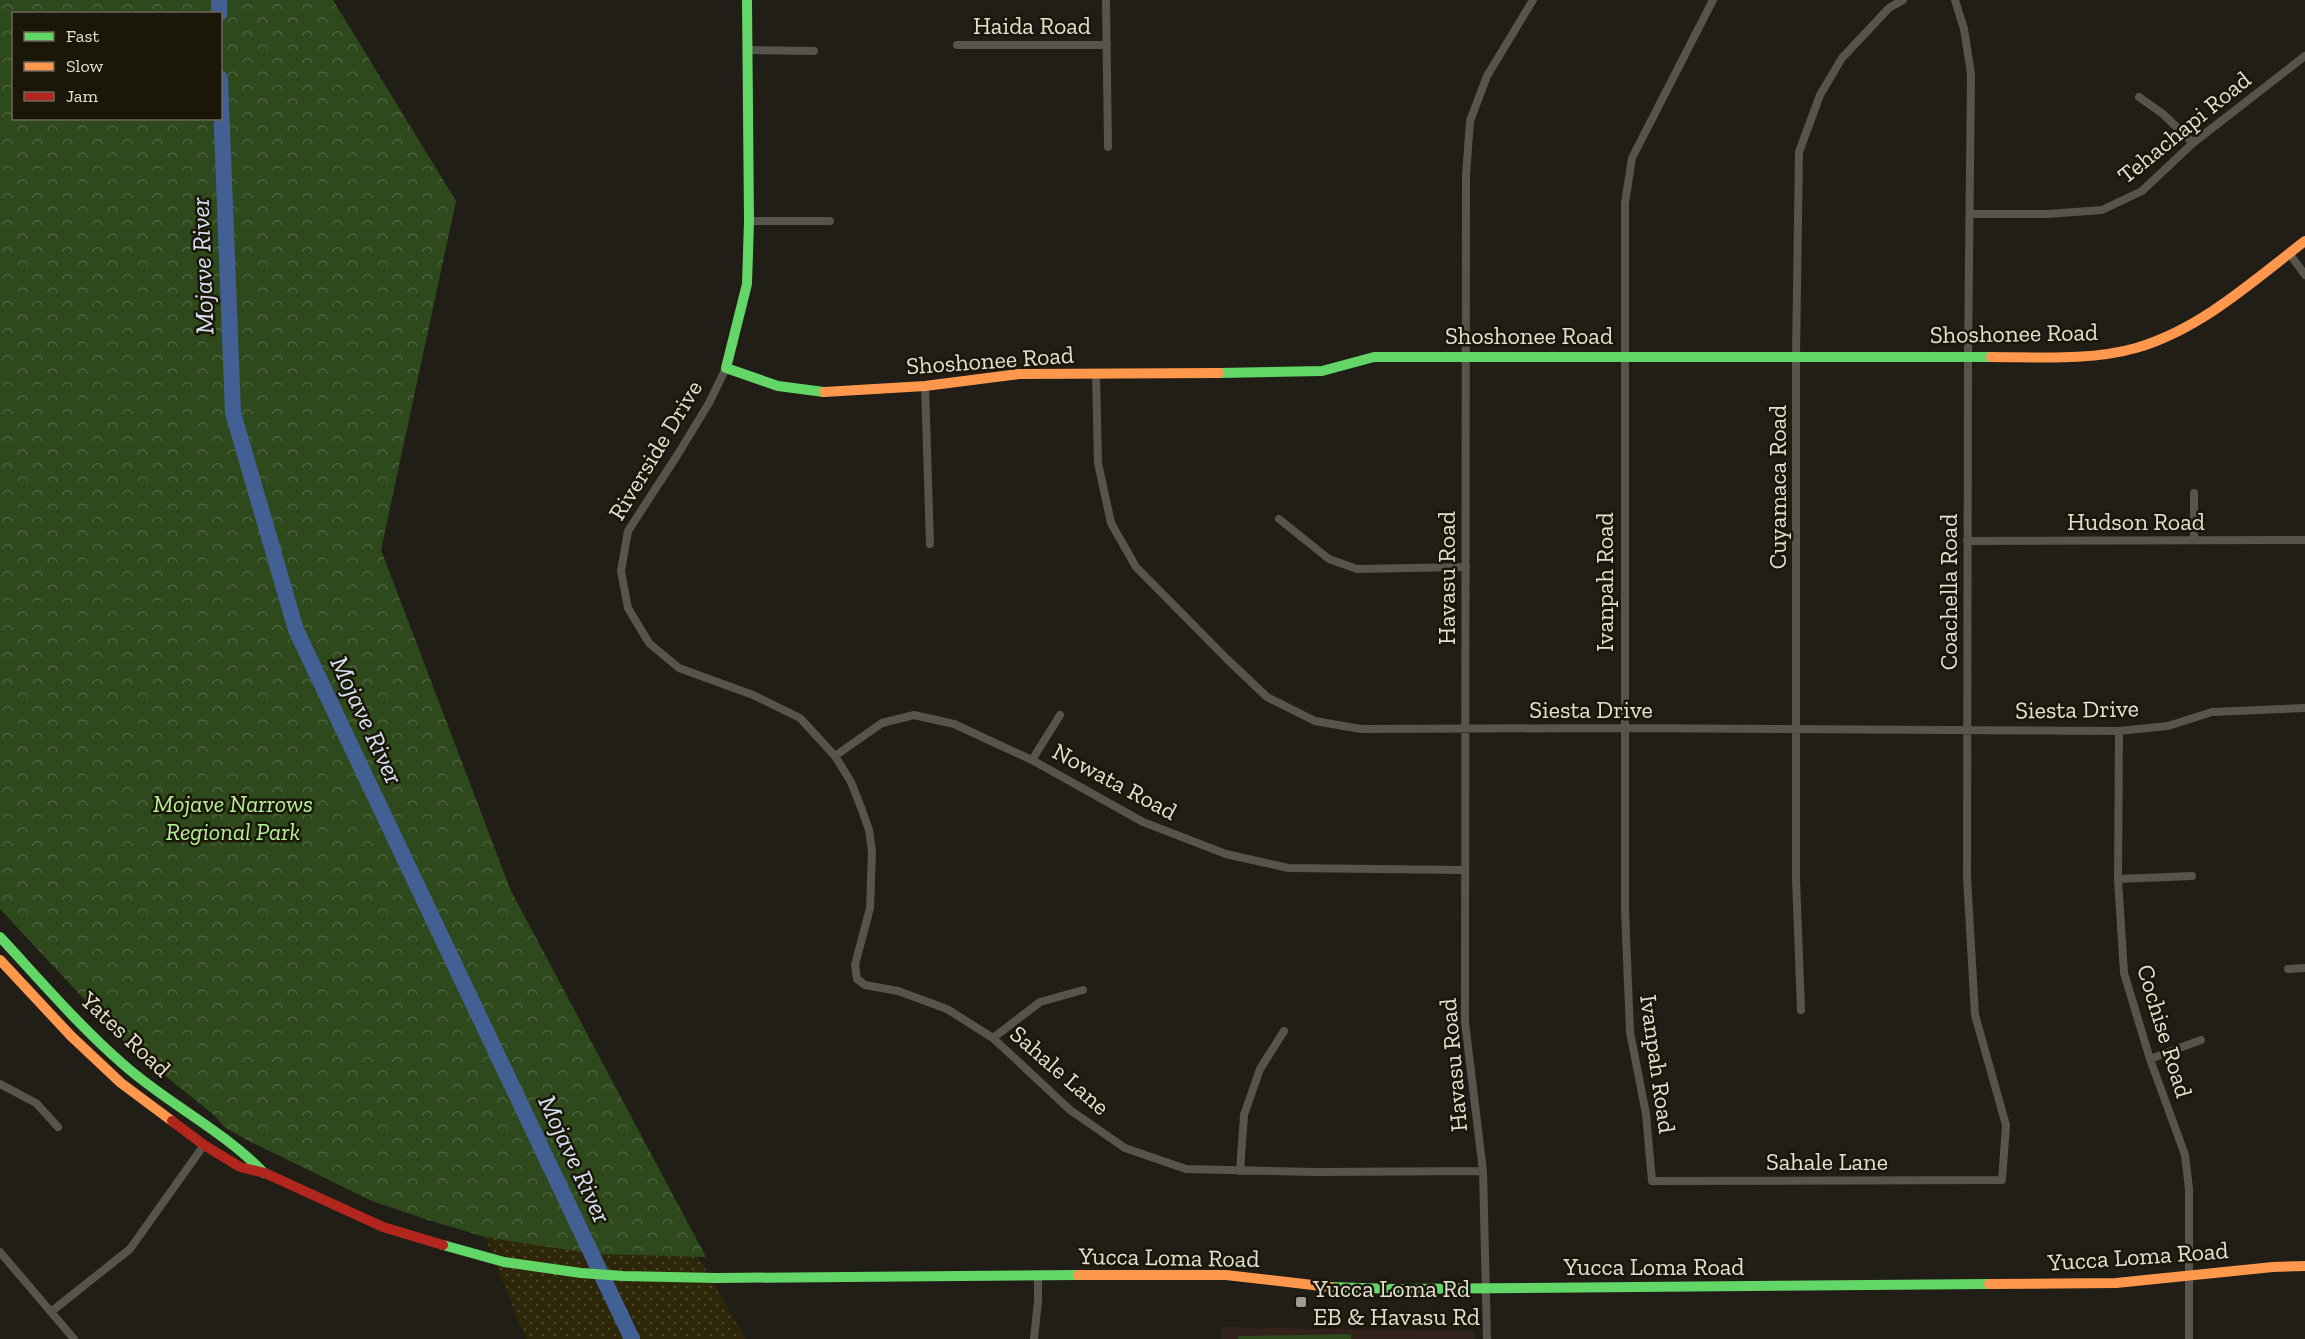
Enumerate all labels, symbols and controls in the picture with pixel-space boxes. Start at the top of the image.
street label: Haida Road [973,11,1091,40]
legend [12,12,222,120]
text: Fast [66,25,99,47]
text: Slow [66,55,103,77]
street label: Tehachapi Road [2112,65,2256,189]
text: Jam [66,85,98,107]
water label: Mojave River [184,197,220,335]
street label: Shoshonee Road [1930,317,2098,349]
street label: Shoshonee Road [1445,321,1613,350]
street label: Shoshonee Road [905,340,1075,380]
street label: Riverside Drive [602,375,708,525]
street label: Cuyamaca Road [1763,405,1792,569]
street label: Hudson Road [2067,507,2205,536]
street label: Havasu Road [1432,511,1461,645]
street label: Ivanpah Road [1590,512,1619,652]
street label: Coachella Road [1934,514,1963,670]
water label: Mojave River [323,651,411,789]
street label: Siesta Drive [2015,693,2139,725]
street label: Siesta Drive [1529,695,1653,724]
street label: Nowata Road [1048,736,1182,826]
park label: Mojave Narrows Regional Park [153,789,313,846]
street label: Cochise Road [2131,961,2199,1101]
street label: Yates Road [74,984,177,1083]
street label: Ivanpah Road [1634,993,1682,1135]
street label: Havasu Road [1433,997,1473,1133]
street label: Sahale Lane [1004,1019,1116,1121]
water label: Mojave River [531,1090,619,1228]
street label: Sahale Lane [1766,1147,1888,1176]
street label: Yucca Loma Road [2046,1235,2229,1277]
street label: Yucca Loma Road [1077,1241,1260,1273]
street label: Yucca Loma Road [1563,1252,1744,1281]
place label: Yucca Loma Rd EB & Havasu Rd [1312,1274,1480,1331]
marker: Yucca Loma Rd EB & Havasu Rd [1294,1295,1308,1309]

